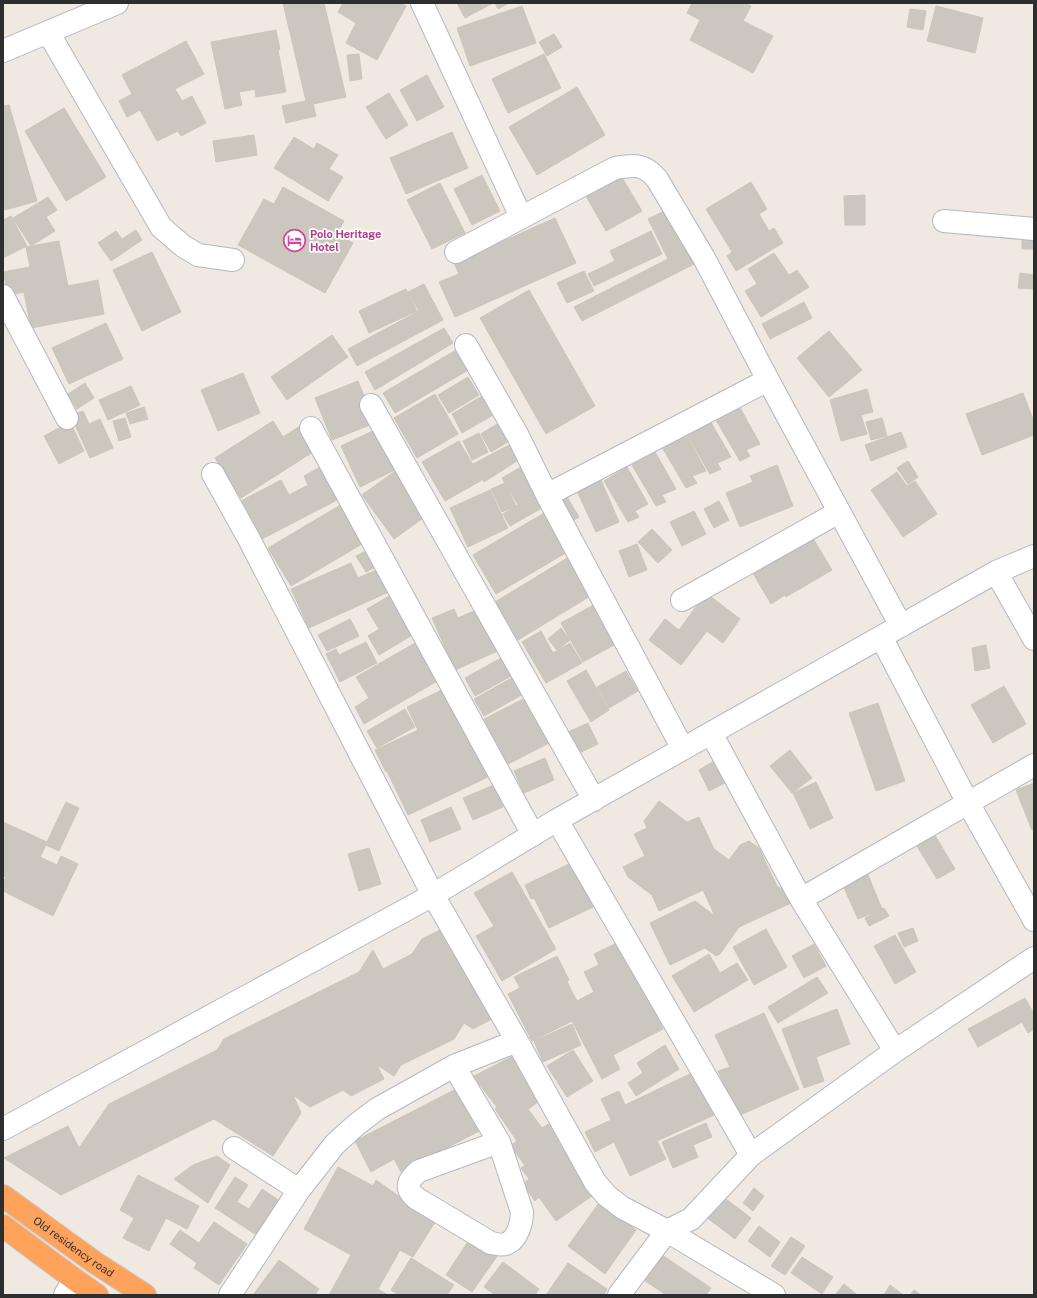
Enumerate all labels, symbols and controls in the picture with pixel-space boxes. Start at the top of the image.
hotel icon: Polo Heritage Hotel [281,227,307,253]
place label: Polo Heritage Hotel [310,228,381,253]
street label: Old residency road [31,1214,116,1279]

